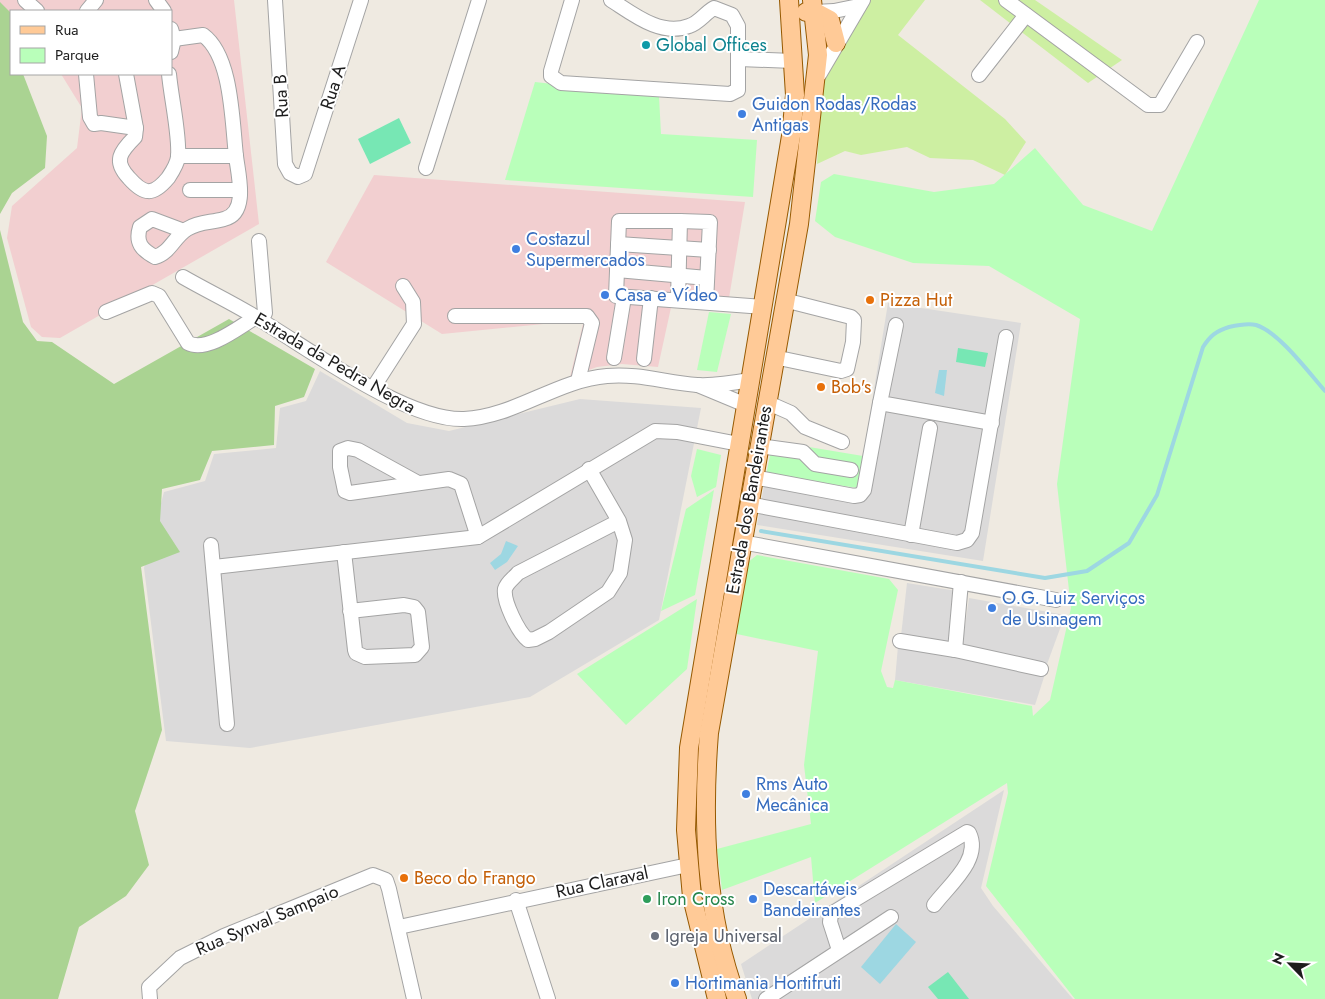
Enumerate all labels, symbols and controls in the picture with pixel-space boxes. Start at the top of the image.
legend [10,10,172,75]
text: Rua [55,19,79,41]
place label: Global Offices [656,32,767,58]
marker: Global Offices [640,39,652,51]
text: Parque [55,44,99,66]
street label: Rua A [314,61,352,113]
street label: Rua B [267,74,295,118]
place label: Guidon Rodas/Rodas Antigas [752,91,916,138]
marker: Guidon Rodas/Rodas Antigas [736,108,748,120]
place label: Costazul Supermercados [526,226,645,273]
marker: Costazul Supermercados [510,243,522,255]
place label: Casa e Vídeo [615,282,718,308]
place label: Pizza Hut [880,287,953,313]
marker: Casa e Vídeo [599,289,611,301]
marker: Pizza Hut [864,294,876,306]
street label: Estrada da Pedra Negra [250,306,420,420]
place label: Bob's [831,374,871,400]
marker: Bob's [815,381,827,393]
street label: Estrada dos Bandeirantes [720,404,778,596]
place label: O.G. Luiz Serviços de Usinagem [1002,585,1145,632]
marker: O.G. Luiz Serviços de Usinagem [986,602,998,614]
place label: Rms Auto Mecânica [756,771,829,818]
marker: Rms Auto Mecânica [740,788,752,800]
street label: Rua Claraval [553,859,651,905]
place label: Beco do Frango [414,865,536,891]
marker: Beco do Frango [398,872,410,884]
place label: Descartáveis Bandeirantes [763,876,861,923]
street label: Rua Synval Sampaio [192,878,343,962]
place label: Iron Cross [657,886,735,912]
marker: Iron Cross [641,893,653,905]
marker: Descartáveis Bandeirantes [747,893,759,905]
place label: Igreja Universal [665,923,782,949]
marker: Igreja Universal [649,930,661,942]
north arrow [1265,939,1315,989]
text: N [1267,950,1290,968]
place label: Hortimania Hortifruti [685,970,841,996]
marker: Hortimania Hortifruti [669,977,681,989]

